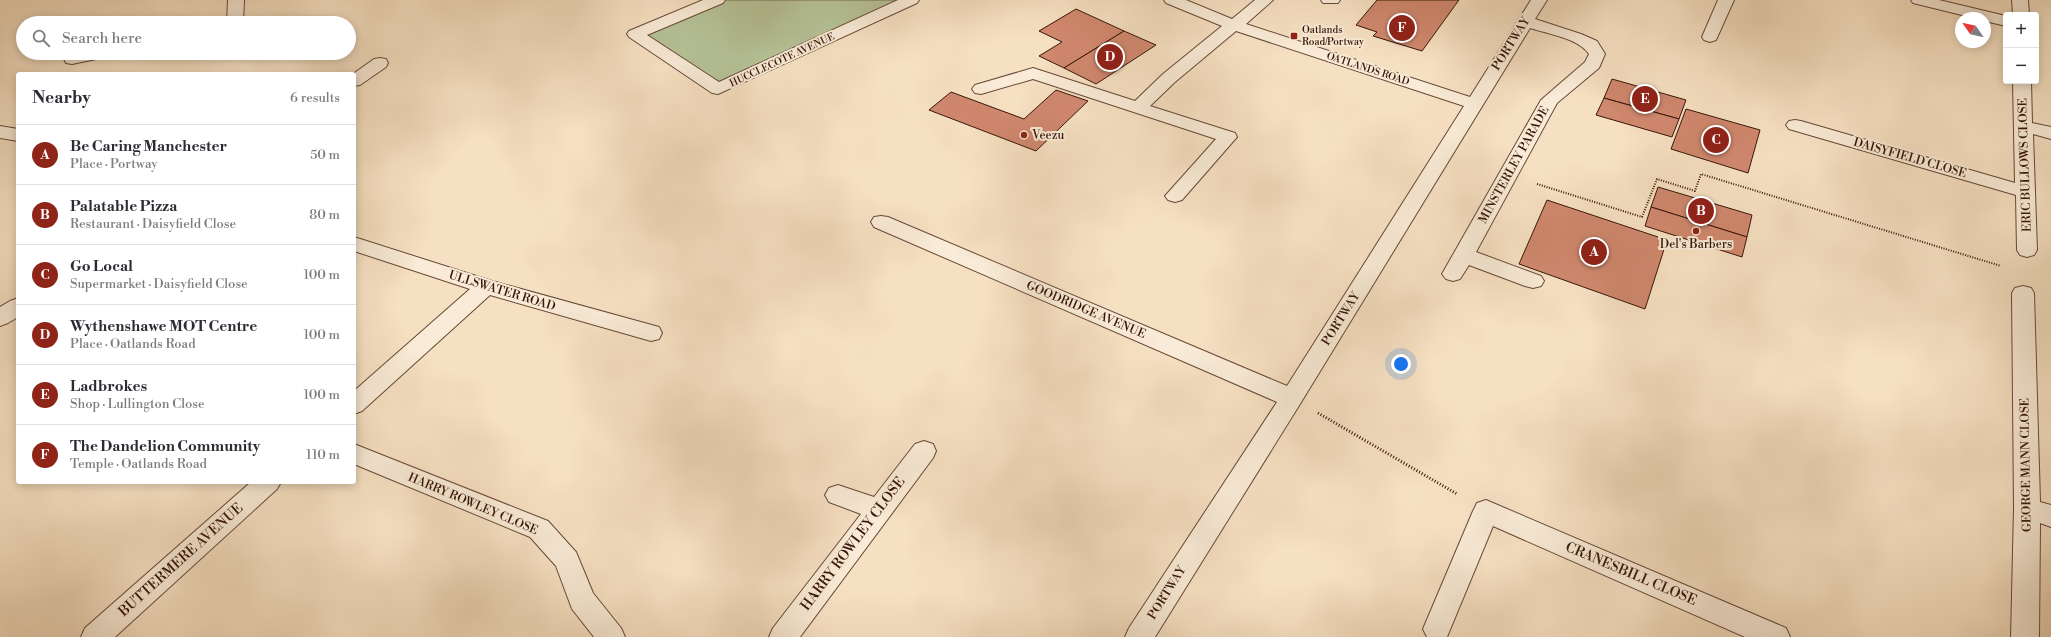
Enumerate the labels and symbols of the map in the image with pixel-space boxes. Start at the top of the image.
north arrow [1955,12,1991,48]
pin: F [1389,13,1415,43]
street label: PORTWAY [1489,14,1534,73]
place label: Oatlands Road/Portway [1302,24,1364,48]
street label: HUCCLECOTE AVENUE [728,30,836,90]
marker: Oatlands Road/Portway [1289,31,1299,41]
pin: D [1097,42,1123,72]
street label: OATLANDS ROAD [1325,50,1411,88]
pin: E [1632,84,1658,114]
street label: ERIC BULLOWS CLOSE [2015,98,2035,232]
street label: MINSTERLEY PARADE [1476,104,1552,226]
pin: C [1703,125,1729,155]
place label: Veezu [1031,128,1064,143]
marker: Veezu [1019,130,1029,140]
street label: DAISYFIELD CLOSE [1852,135,1968,181]
pin: B [1688,196,1714,226]
marker: Del's Barbers [1691,226,1701,236]
pin: A [1581,237,1607,267]
place label: Del's Barbers [1660,237,1732,252]
street label: ULLSWATER ROAD [447,268,557,314]
street label: GOODRIDGE AVENUE [1024,278,1148,342]
street label: PORTWAY [1319,289,1364,348]
your location [1391,354,1411,374]
street label: GEORGE MANN CLOSE [2017,398,2035,532]
street label: HARRY ROWLEY CLOSE [406,470,540,538]
street label: HARRY ROWLEY CLOSE [797,474,909,614]
street label: BUTTERMERE AVENUE [114,499,247,621]
street label: CRANESBILL CLOSE [1563,538,1699,610]
street label: PORTWAY [1145,563,1190,622]

